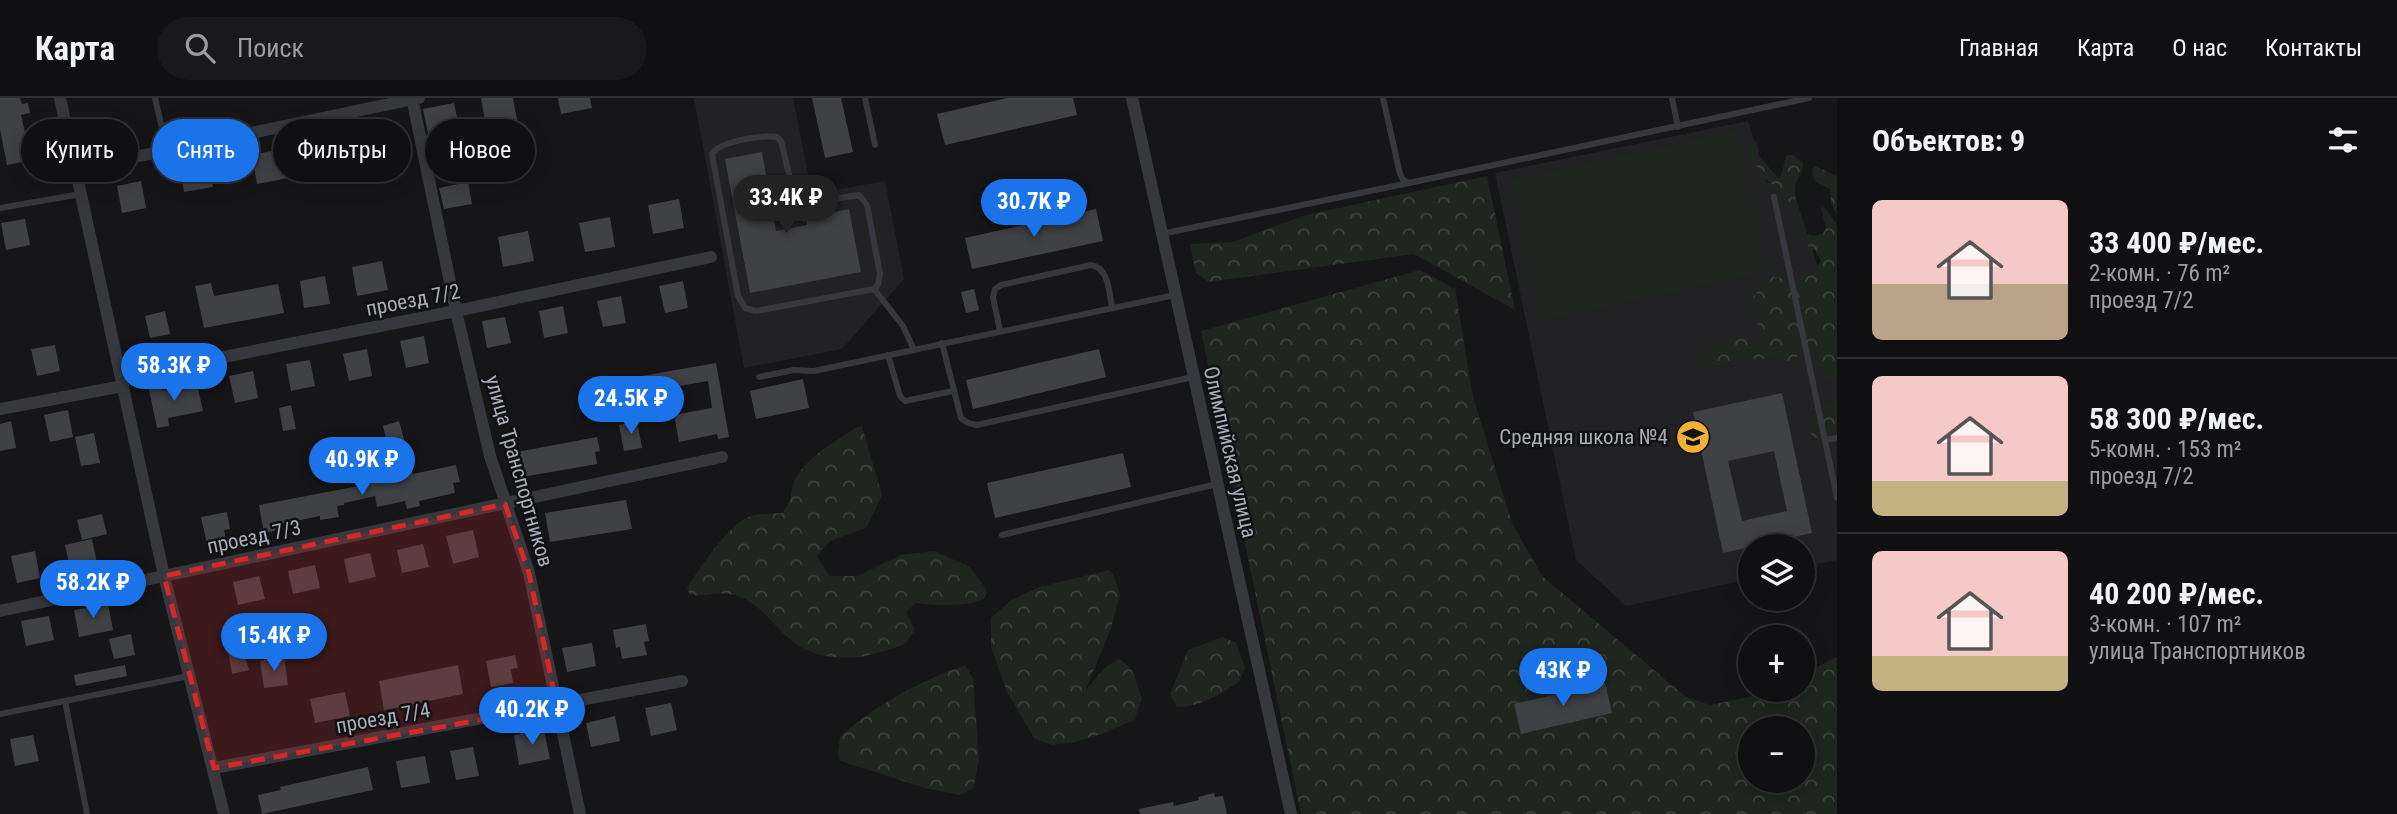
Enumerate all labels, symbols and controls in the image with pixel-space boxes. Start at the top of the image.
search box [157,17,647,80]
text: Карта [35,29,115,68]
icon: search [181,29,219,67]
text: Поиск [237,33,304,63]
text: Главная [1959,34,2039,62]
text: Карта [2077,34,2134,62]
text: О нас [2172,34,2227,62]
text: Контакты [2265,34,2362,62]
chip: Купить [21,119,138,182]
chip: Снять [152,119,259,182]
chip: Фильтры [273,119,411,182]
chip: Новое [425,119,535,182]
icon: filters [2324,121,2362,159]
text: Объектов: 9 [1872,123,2025,158]
pin: 33.4K ₽ [721,176,851,235]
pin: 30.7K ₽ [969,180,1099,239]
text: 33.4K ₽ [749,184,823,211]
text: 30.7K ₽ [997,188,1071,215]
text: 33 400 ₽/мес. [2089,225,2264,260]
icon: home [1928,228,2012,312]
text: 2-комн. · 76 m² [2089,260,2230,287]
street label: проезд 7/2 [364,279,462,321]
text: проезд 7/2 [2089,287,2194,314]
pin: 58.3K ₽ [109,344,239,403]
text: 58.3K ₽ [137,352,211,379]
street label: Олимпийская улица [1199,364,1261,540]
street label: улица Транспортников [480,373,558,569]
pin: 24.5K ₽ [566,376,696,436]
text: 24.5K ₽ [594,385,668,412]
text: 58 300 ₽/мес. [2089,401,2264,436]
icon: home [1928,404,2012,488]
school or university icon: Средняя школа №4 [1674,418,1712,456]
place label: Средняя школа №4 [1499,425,1668,449]
text: 5-комн. · 153 m² [2089,436,2241,463]
pin: 40.9K ₽ [297,438,427,497]
text: 40.9K ₽ [325,446,399,473]
text: проезд 7/2 [2089,463,2194,490]
street label: проезд 7/3 [205,515,303,559]
map controls [1738,534,1815,793]
button: layers [1738,534,1815,611]
pin: 58.2K ₽ [28,560,158,620]
text: 58.2K ₽ [56,569,130,596]
text: 40 200 ₽/мес. [2089,576,2264,611]
icon: home [1928,579,2012,663]
text: 3-комн. · 107 m² [2089,611,2241,638]
pin: 15.4K ₽ [209,614,339,673]
text: 15.4K ₽ [237,622,311,649]
button: + [1738,625,1815,702]
text: улица Транспортников [2089,638,2306,665]
pin: 43K ₽ [1514,648,1612,708]
text: 43K ₽ [1535,657,1591,684]
pin: 40.2K ₽ [467,688,597,747]
text: 40.2K ₽ [495,696,569,723]
street label: проезд 7/4 [334,698,432,738]
button: − [1738,716,1815,793]

